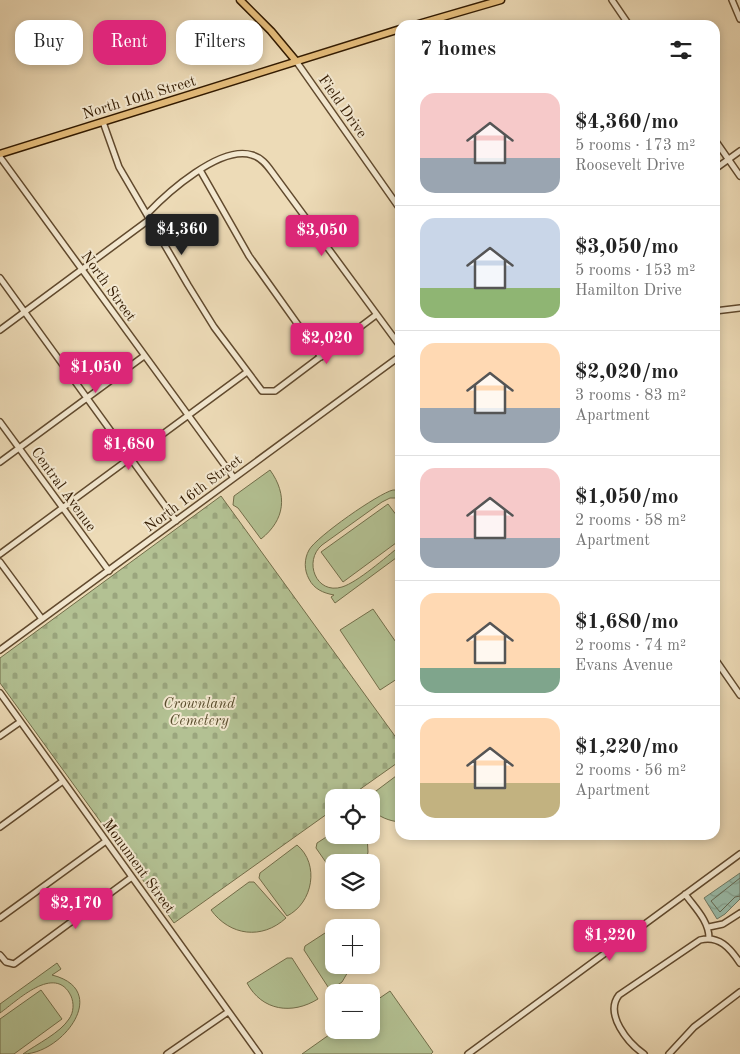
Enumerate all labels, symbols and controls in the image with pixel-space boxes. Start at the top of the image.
chip: Buy [15,20,83,65]
chip: Rent [93,20,166,65]
chip: Filters [176,20,263,65]
icon: filters [667,36,695,64]
text: 7 homes [420,39,496,60]
street label: Field Drive [315,73,369,141]
street label: North 10th Street [81,74,198,123]
text: $4,360/mo [575,112,679,133]
icon: home [460,113,520,173]
text: 5 rooms · 173 m² [575,138,695,154]
text: Roosevelt Drive [575,158,685,174]
pin: $4,360 [141,214,223,256]
pin: $3,050 [281,214,363,257]
text: $4,360 [157,222,207,238]
text: $3,050 [297,223,347,239]
text: $3,050/mo [575,237,679,258]
icon: home [460,238,520,298]
street label: North Street [77,249,138,325]
text: 5 rooms · 153 m² [575,263,695,279]
text: Hamilton Drive [575,283,682,299]
pin: $2,020 [286,322,368,365]
text: $2,020 [302,331,352,347]
pin: $1,050 [55,352,137,394]
text: $1,050 [71,360,121,376]
text: $2,020/mo [575,362,679,383]
icon: home [460,363,520,423]
text: 3 rooms · 83 m² [575,388,686,404]
text: Apartment [575,408,650,424]
pin: $1,680 [88,428,170,471]
text: $1,680 [104,437,154,453]
street label: Central Avenue [27,445,98,535]
street label: North 16th Street [142,453,245,536]
text: $1,050/mo [575,487,679,508]
icon: home [460,488,520,548]
text: 2 rooms · 58 m² [575,513,686,529]
text: Apartment [575,533,650,549]
text: $1,680/mo [575,612,679,633]
icon: home [460,613,520,673]
text: 2 rooms · 74 m² [575,638,686,654]
text: Evans Avenue [575,658,673,674]
park label: Crownland Cemetery [163,697,236,729]
text: $1,220/mo [575,737,679,758]
icon: home [460,738,520,798]
text: 2 rooms · 56 m² [575,763,686,779]
text: Apartment [575,783,650,799]
map controls [325,789,380,1039]
button: locate [325,789,380,844]
street label: Monument Street [99,817,177,917]
button: layers [325,854,380,909]
pin: $2,170 [35,888,117,930]
text: $2,170 [51,896,101,912]
button: + [325,919,380,974]
pin: $1,220 [569,920,651,962]
text: $1,220 [585,928,635,944]
button: − [325,984,380,1039]

